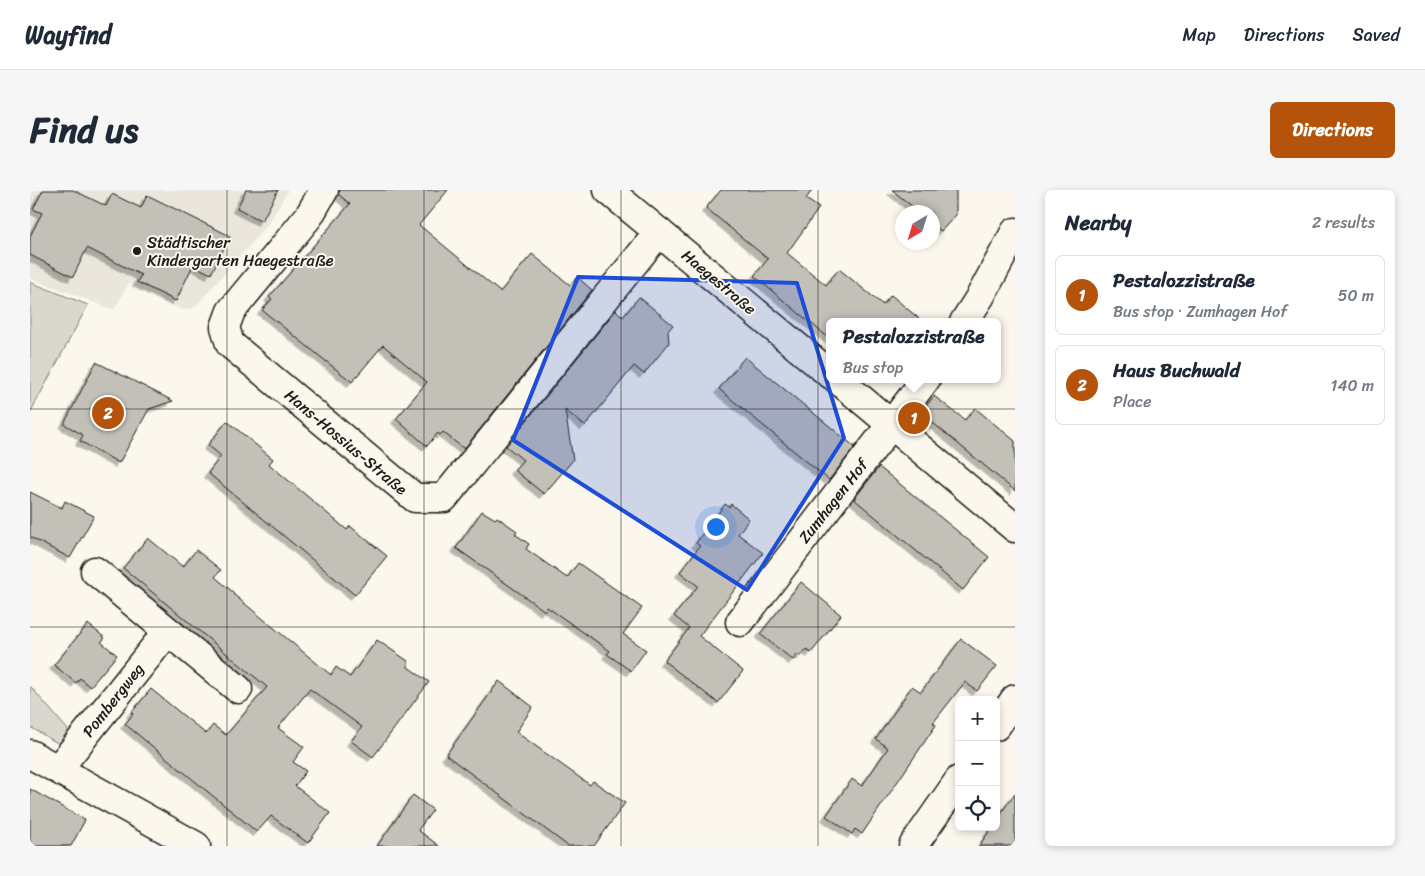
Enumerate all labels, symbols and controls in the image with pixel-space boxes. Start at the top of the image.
text: Wayfind [25,14,111,56]
text: Map [1183,19,1216,51]
text: Directions [1244,19,1325,51]
text: Saved [1353,19,1400,51]
text: Find us [30,99,138,161]
button: Directions [1270,102,1395,158]
text: Nearby [1065,204,1131,242]
north arrow [895,205,940,250]
text: 2 results [1312,208,1375,237]
place label: Städtischer Kindergarten Haegestraße [147,228,334,275]
street label: Haegestraße [675,242,763,322]
marker: Städtischer Kindergarten Haegestraße [131,245,143,257]
text: Pestalozzistraße [1113,264,1255,297]
text: 1 [1079,281,1085,310]
text: 50 m [1338,281,1374,310]
text: Bus stop · Zumhagen Hof [1113,297,1287,326]
popup [826,318,1001,383]
text: Pestalozzistraße [843,320,984,353]
text: Bus stop [843,353,903,382]
text: Haus Buchwald [1113,354,1240,387]
text: 2 [1077,371,1087,400]
text: 140 m [1331,371,1374,400]
street label: Hans-Hossius-Straße [278,381,414,503]
text: Place [1113,387,1152,416]
pin: 2 [92,394,124,432]
pin: 1 [898,399,930,437]
street label: Zumhagen Hof [790,451,877,550]
your location [703,514,729,540]
street label: Pombergweg [74,656,152,744]
map controls [955,696,1000,831]
button: + [955,696,1000,741]
button: − [955,741,1000,786]
button: locate [955,786,1000,831]

